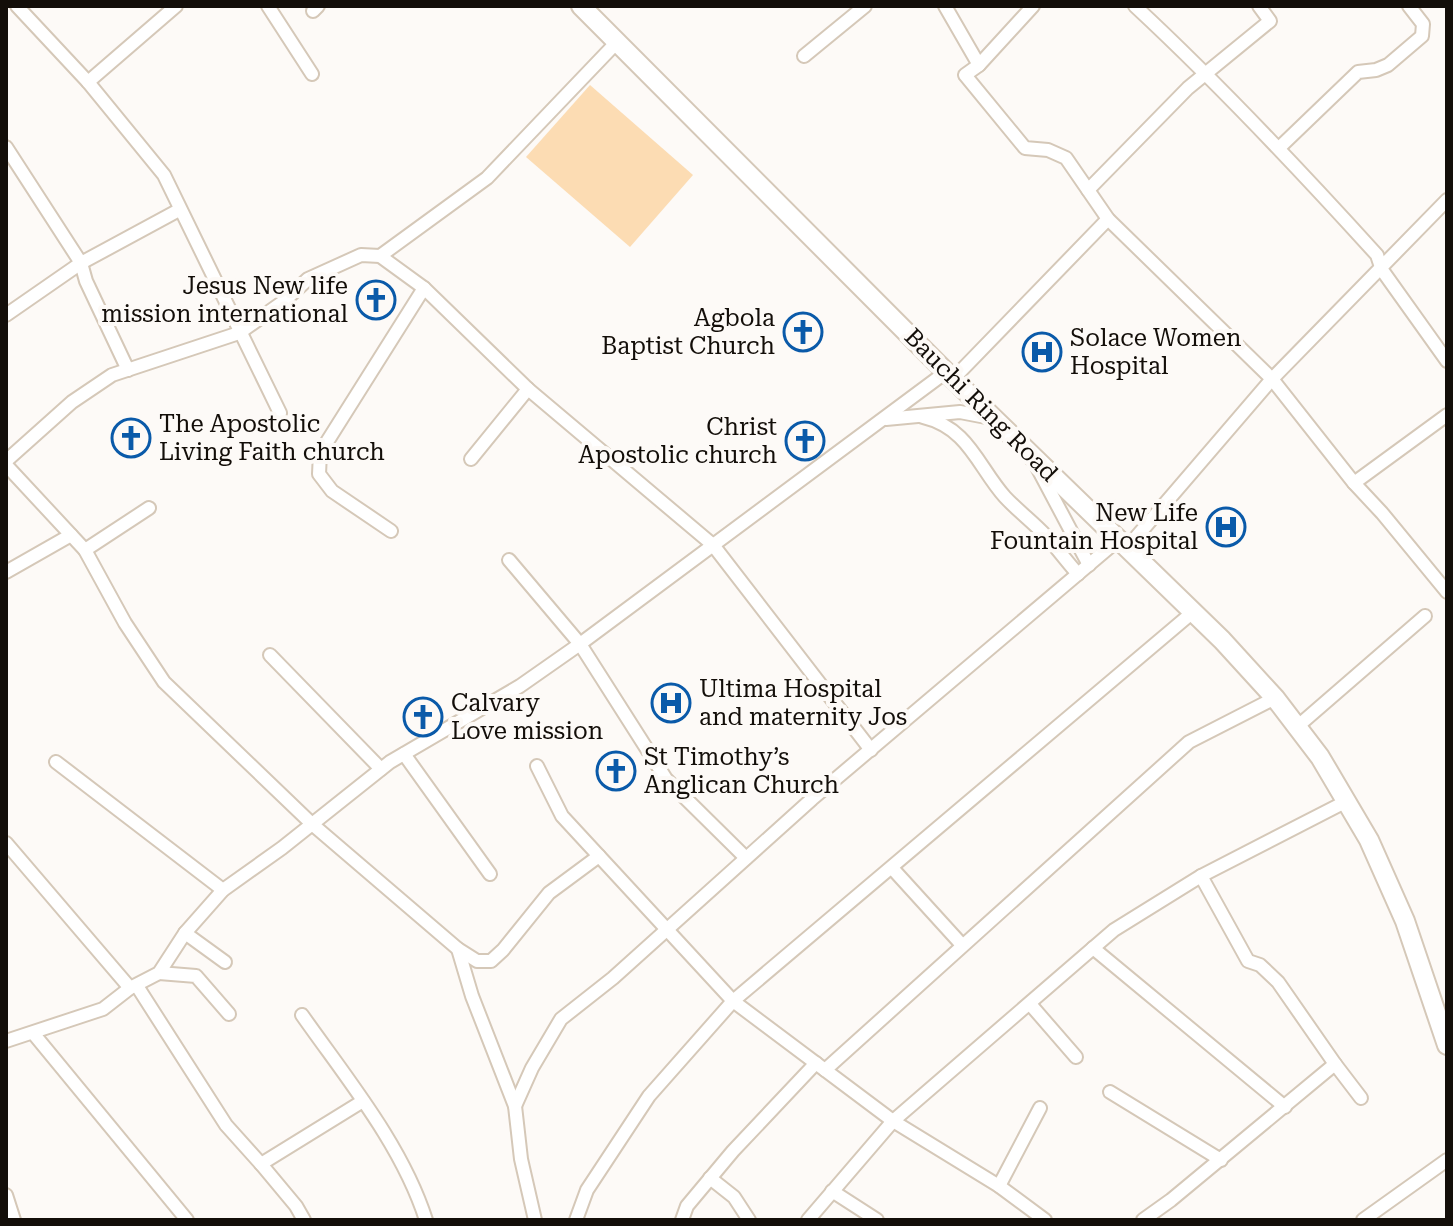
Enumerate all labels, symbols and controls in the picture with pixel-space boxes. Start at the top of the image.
place label: Jesus New life mission international [101,272,348,328]
church icon: Jesus New life mission international [355,279,397,321]
place label: Agbola Baptist Church [601,304,775,360]
church icon: Agbola Baptist Church [782,311,824,353]
street label: Bauchi Ring Road [899,323,1063,487]
place label: Solace Women Hospital [1070,324,1242,380]
hospital icon: Solace Women Hospital [1021,331,1063,373]
place label: The Apostolic Living Faith church [159,410,385,466]
place label: Christ Apostolic church [578,413,777,469]
church icon: The Apostolic Living Faith church [110,417,152,459]
church icon: Christ Apostolic church [784,420,826,462]
place label: New Life Fountain Hospital [990,499,1198,555]
hospital icon: New Life Fountain Hospital [1205,506,1247,548]
place label: Ultima Hospital and maternity Jos [699,675,907,731]
hospital icon: Ultima Hospital and maternity Jos [650,682,692,724]
place label: Calvary Love mission [451,689,603,745]
church icon: Calvary Love mission [402,696,444,738]
place label: St Timothy’s Anglican Church [644,743,839,799]
church icon: St Timothy’s Anglican Church [595,750,637,792]

